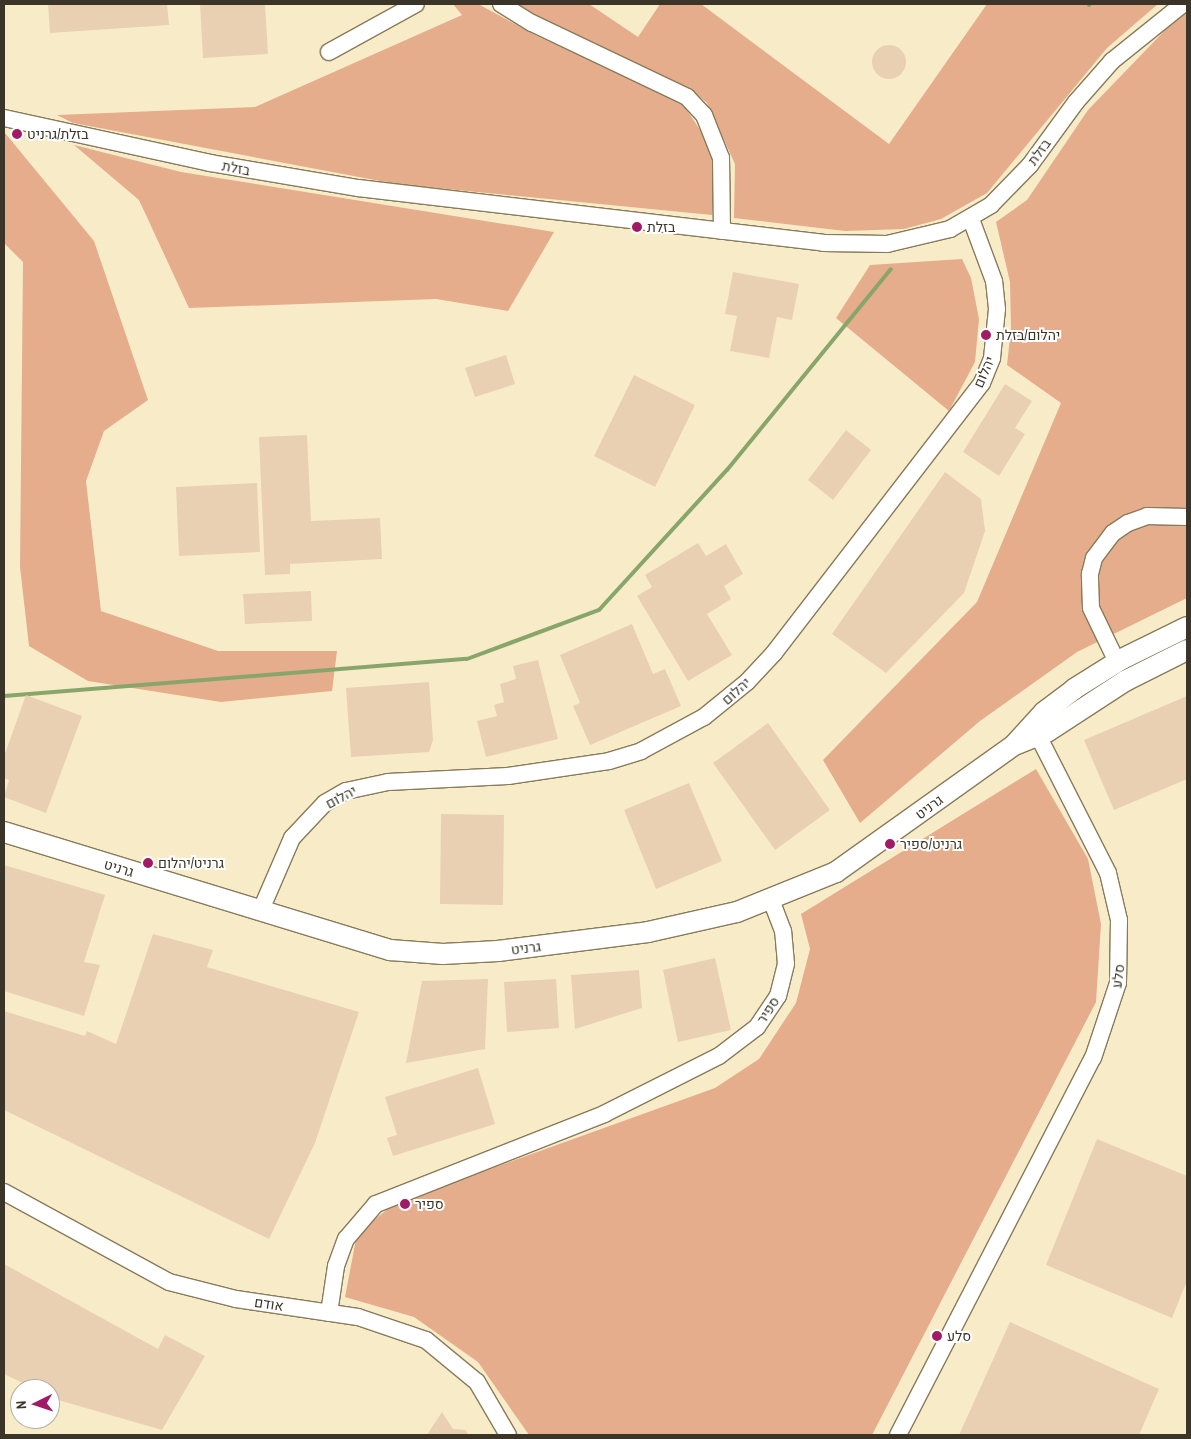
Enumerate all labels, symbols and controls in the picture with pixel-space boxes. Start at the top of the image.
place label: בזלת/גרניט [27,126,89,142]
marker: בזלת/גרניט [11,128,23,140]
street label: בזלת [1024,136,1054,168]
street label: בזלת [221,157,251,179]
place label: בזלת [647,219,675,235]
marker: בזלת [631,221,643,233]
place label: יהלום/בזלת [996,327,1060,343]
marker: יהלום/בזלת [980,329,992,341]
street label: יהלום [970,354,998,390]
street label: יהלום [718,674,754,708]
street label: יהלום [323,782,359,812]
street label: גרניט [912,791,946,823]
place label: גרניט/ספיר [900,836,962,852]
marker: גרניט/ספיר [884,838,896,850]
place label: גרניט/יהלום [158,855,224,871]
street label: גרניט [102,856,136,880]
marker: גרניט/יהלום [142,857,154,869]
street label: גרניט [510,938,542,958]
street label: סלע [1108,963,1128,989]
street label: ספיר [753,993,783,1027]
place label: ספיר [415,1196,444,1212]
marker: ספיר [399,1198,411,1210]
street label: אודם [253,1294,285,1314]
place label: סלע [947,1328,971,1344]
marker: סלע [931,1330,943,1342]
north arrow [10,1379,60,1429]
text: N [12,1400,30,1410]

